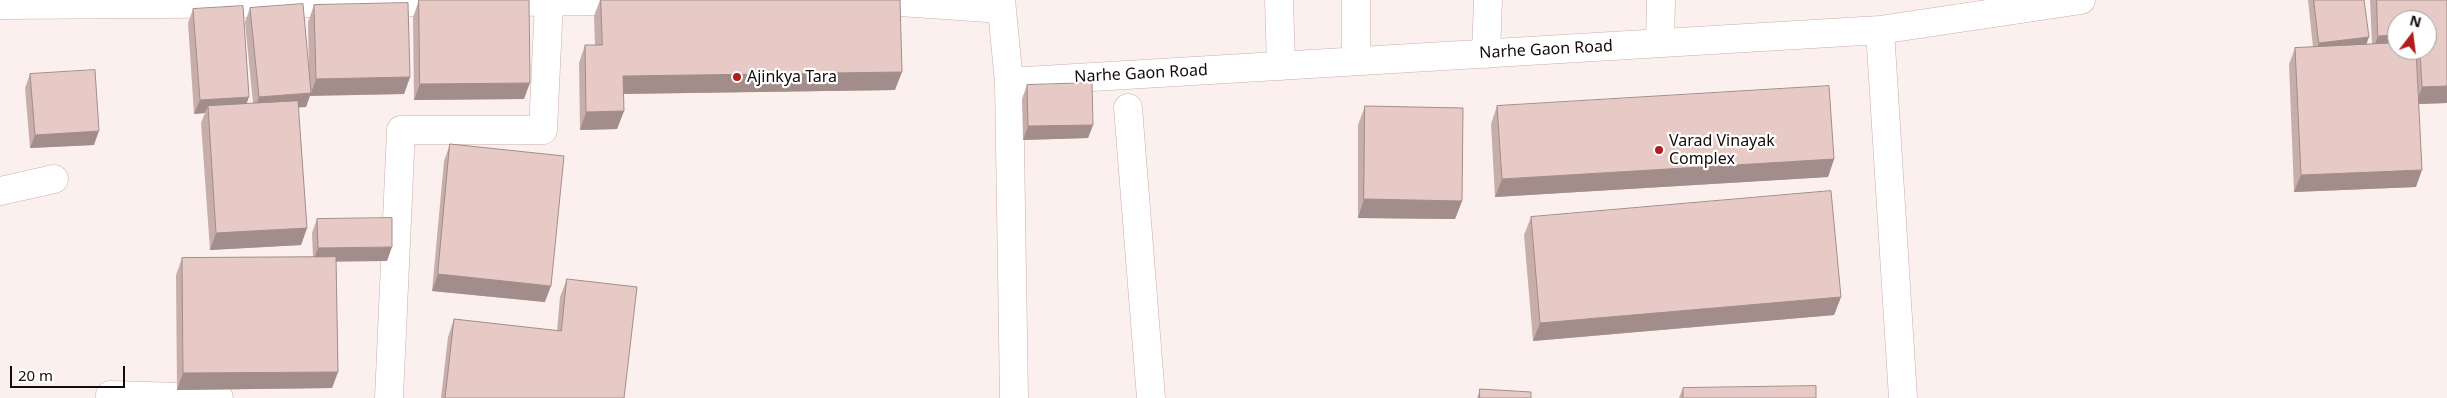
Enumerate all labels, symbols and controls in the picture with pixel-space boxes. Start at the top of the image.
north arrow [2387,10,2437,60]
text: N [2408,10,2424,32]
street label: Narhe Gaon Road [1479,37,1613,63]
street label: Narhe Gaon Road [1074,61,1208,87]
place label: Ajinkya Tara [747,67,837,87]
marker: Ajinkya Tara [731,71,743,83]
place label: Varad Vinayak Complex [1669,131,1775,169]
marker: Varad Vinayak Complex [1653,144,1665,156]
scale bar [12,356,128,388]
text: 20 m [18,365,53,385]

